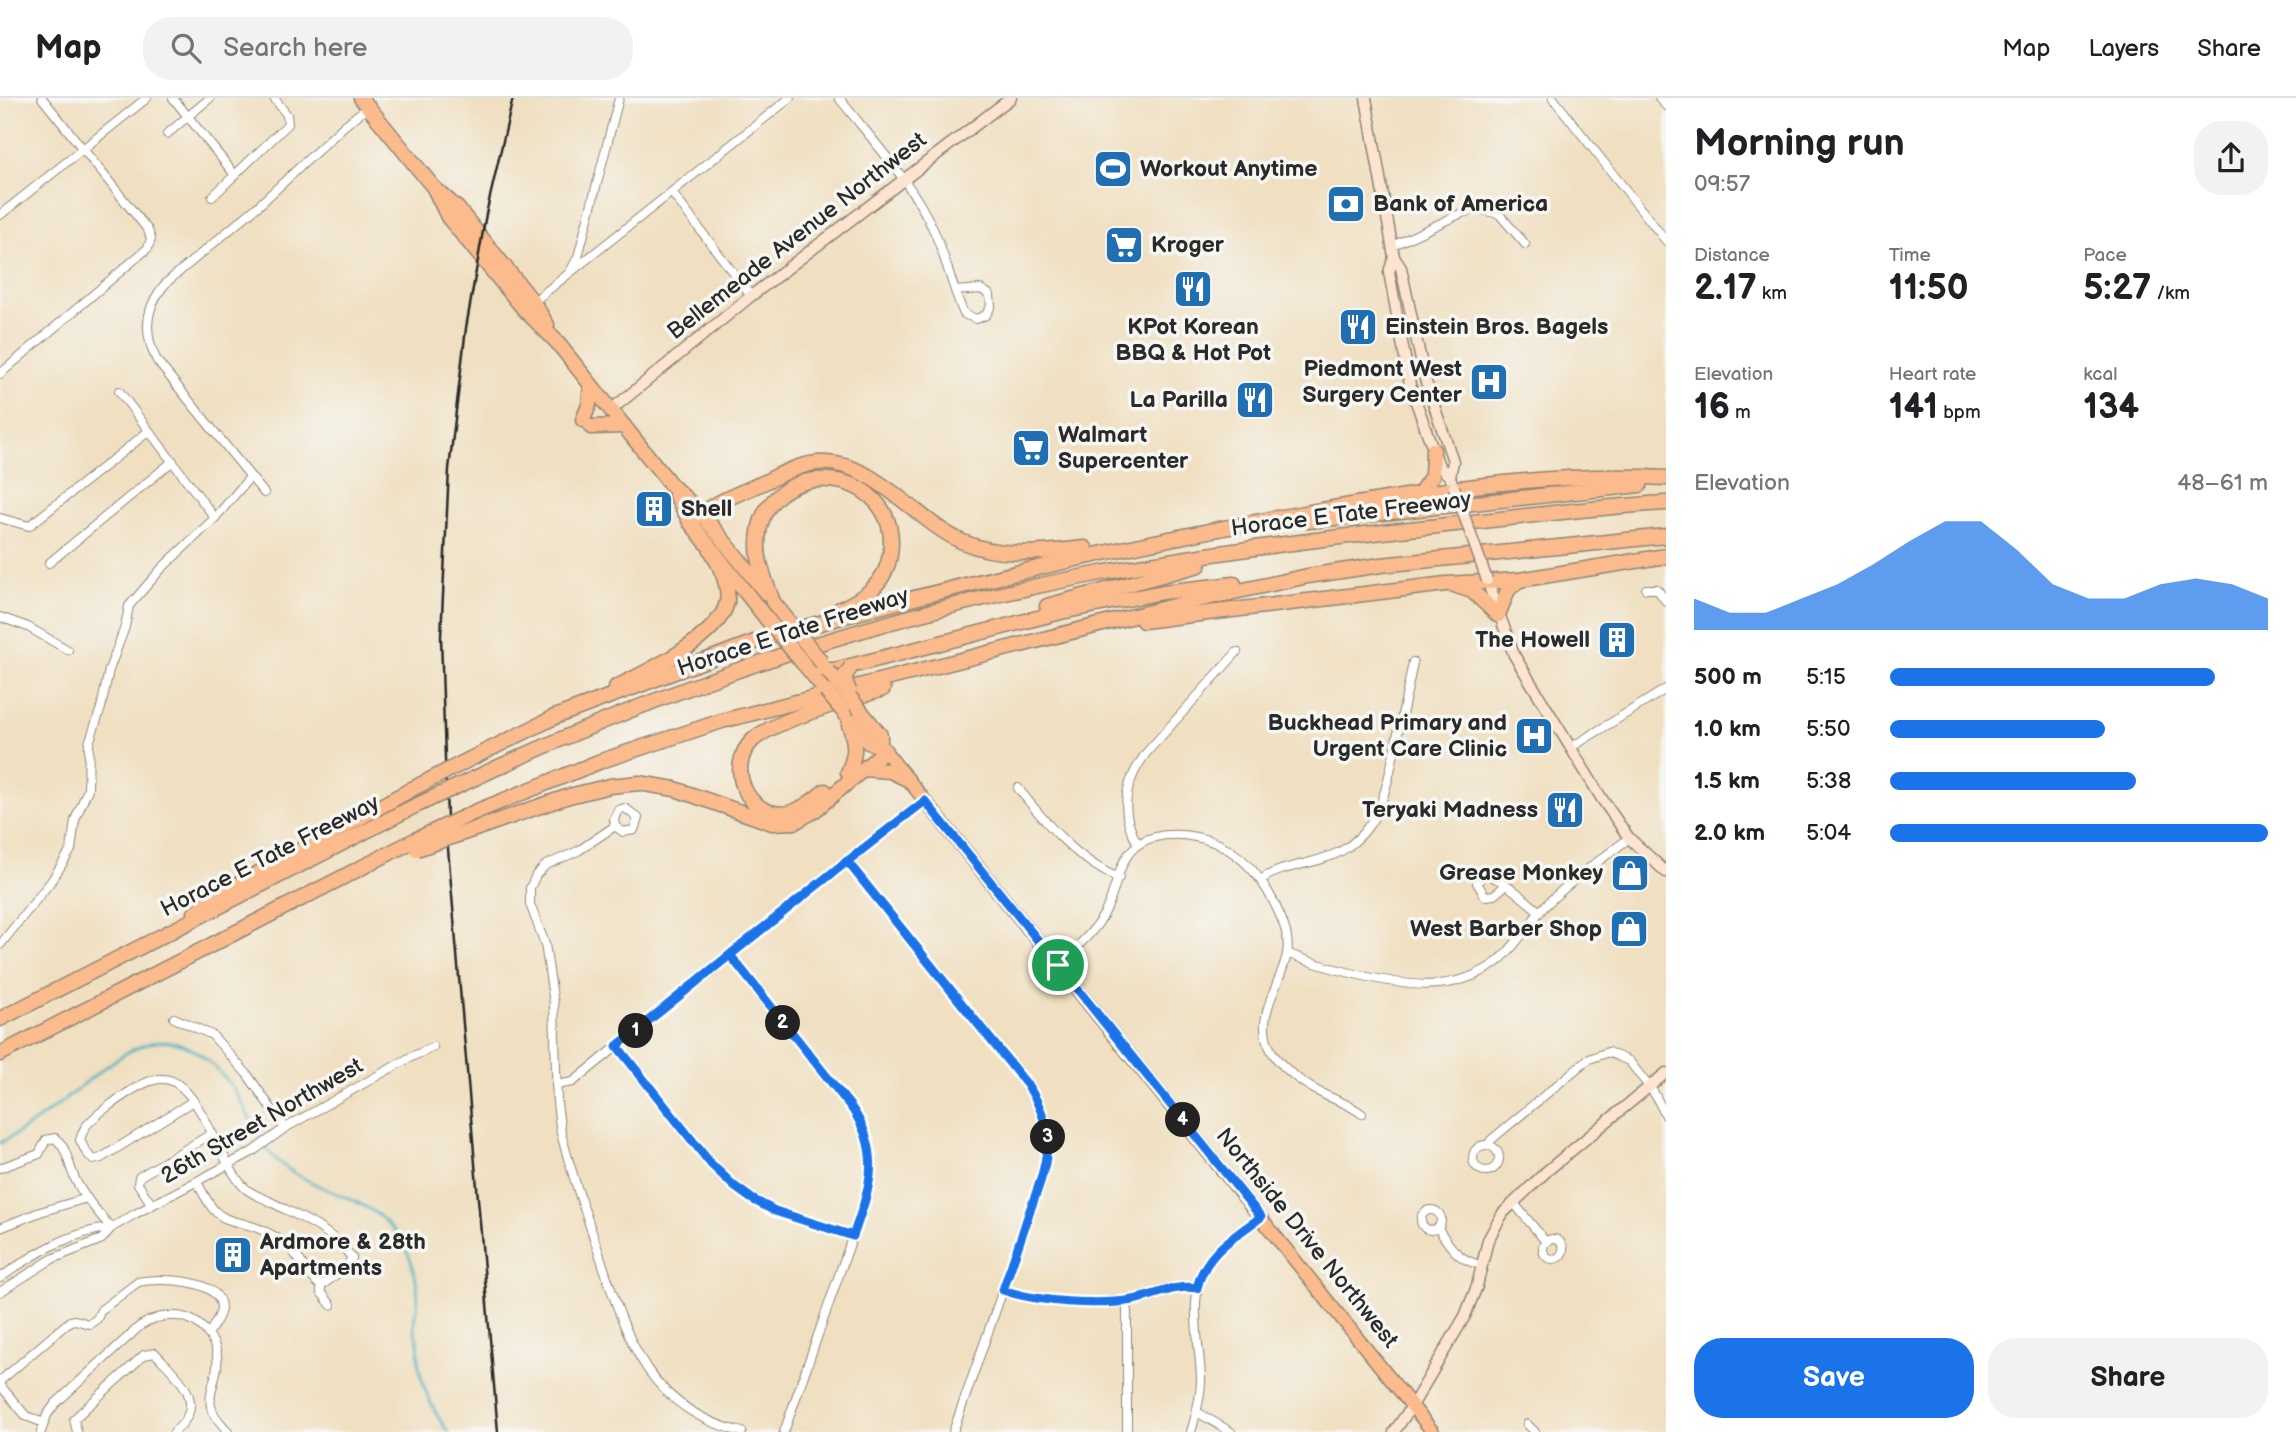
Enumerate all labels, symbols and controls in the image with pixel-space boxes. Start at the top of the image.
search box [143,17,633,80]
text: Map [35,28,101,68]
icon: search [167,29,205,67]
text: Search here [223,33,367,64]
text: Map [2002,34,2050,63]
text: Layers [2088,34,2159,63]
text: Share [2197,34,2261,63]
text: Morning run [1694,121,1905,166]
button: share [2194,121,2268,195]
street label: Bellemeade Avenue Northwest [662,126,932,346]
sports icon: Workout Anytime [1092,148,1134,190]
place label: Workout Anytime [1140,155,1318,183]
text: 09:57 [1694,170,1750,198]
bank icon: Bank of America [1325,183,1367,225]
place label: Bank of America [1373,190,1548,218]
supermarket icon: Kroger [1103,224,1145,266]
place label: Kroger [1151,231,1225,259]
text: Distance [1694,244,1770,267]
text: Time [1889,244,1931,267]
text: Pace [2083,244,2127,267]
text: 2.17 [1694,267,1757,310]
text: 11:50 [1889,267,1969,310]
text: 5:27 [2083,267,2151,310]
restaurant icon: KPot Korean BBQ & Hot Pot [1172,268,1214,310]
text: km [1757,282,1787,305]
text: /km [2151,282,2190,305]
restaurant icon: Einstein Bros. Bagels [1337,306,1379,348]
place label: KPot Korean BBQ & Hot Pot [1115,313,1271,367]
place label: Einstein Bros. Bagels [1385,313,1608,341]
place label: Piedmont West Surgery Center [1302,355,1463,409]
hospital icon: Piedmont West Surgery Center [1468,361,1510,403]
text: Elevation [1694,363,1773,386]
text: Heart rate [1889,363,1976,386]
text: kcal [2083,363,2117,386]
restaurant icon: La Parilla [1234,379,1276,421]
place label: La Parilla [1130,386,1228,414]
text: 16 [1694,386,1730,429]
text: 141 [1889,386,1938,429]
text: 134 [2083,386,2139,429]
text: m [1730,401,1751,424]
text: bpm [1938,401,1981,424]
place label: Walmart Supercenter [1058,421,1189,475]
supermarket icon: Walmart Supercenter [1010,427,1052,469]
text: Elevation [1694,469,1790,497]
text: 48–61 m [2177,469,2268,497]
street label: Horace E Tate Freeway [1229,485,1473,543]
building icon: Shell [633,488,675,530]
place label: Shell [681,495,732,523]
street label: Horace E Tate Freeway [674,581,913,683]
building icon: The Howell [1596,619,1638,661]
place label: The Howell [1475,626,1590,654]
text: 500 m [1694,663,1762,691]
text: 5:15 [1806,663,1846,691]
place label: Buckhead Primary and Urgent Care Clinic [1267,709,1507,763]
hospital icon: Buckhead Primary and Urgent Care Clinic [1513,715,1555,757]
text: 1.0 km [1694,715,1761,743]
text: 5:50 [1806,715,1851,743]
text: 1.5 km [1694,767,1760,795]
text: 5:38 [1806,767,1851,795]
street label: Horace E Tate Freeway [156,788,385,923]
restaurant icon: Teryaki Madness [1544,789,1586,831]
place label: Teryaki Madness [1362,796,1538,824]
text: 2.0 km [1694,819,1765,847]
text: 5:04 [1806,819,1851,847]
shop icon: Grease Monkey [1609,852,1651,894]
place label: Grease Monkey [1439,859,1603,887]
shop icon: West Barber Shop [1608,908,1650,950]
place label: West Barber Shop [1410,915,1602,943]
pin [1028,935,1088,995]
icon: arrive [1039,946,1077,984]
pin: 2 [766,1006,800,1040]
text: 2 [777,1011,788,1034]
pin: 1 [618,1014,654,1048]
text: 1 [632,1019,640,1042]
street label: 26th Street Northwest [156,1052,368,1190]
pin: 4 [1166,1102,1200,1138]
text: 4 [1177,1108,1188,1131]
pin: 3 [1030,1119,1066,1154]
street label: Northside Drive Northwest [1210,1122,1404,1354]
text: 3 [1042,1125,1053,1148]
place label: Ardmore & 28th Apartments [259,1228,426,1282]
building icon: Ardmore & 28th Apartments [212,1234,254,1276]
button: Save [1694,1338,1974,1418]
button: Share [1988,1338,2268,1418]

